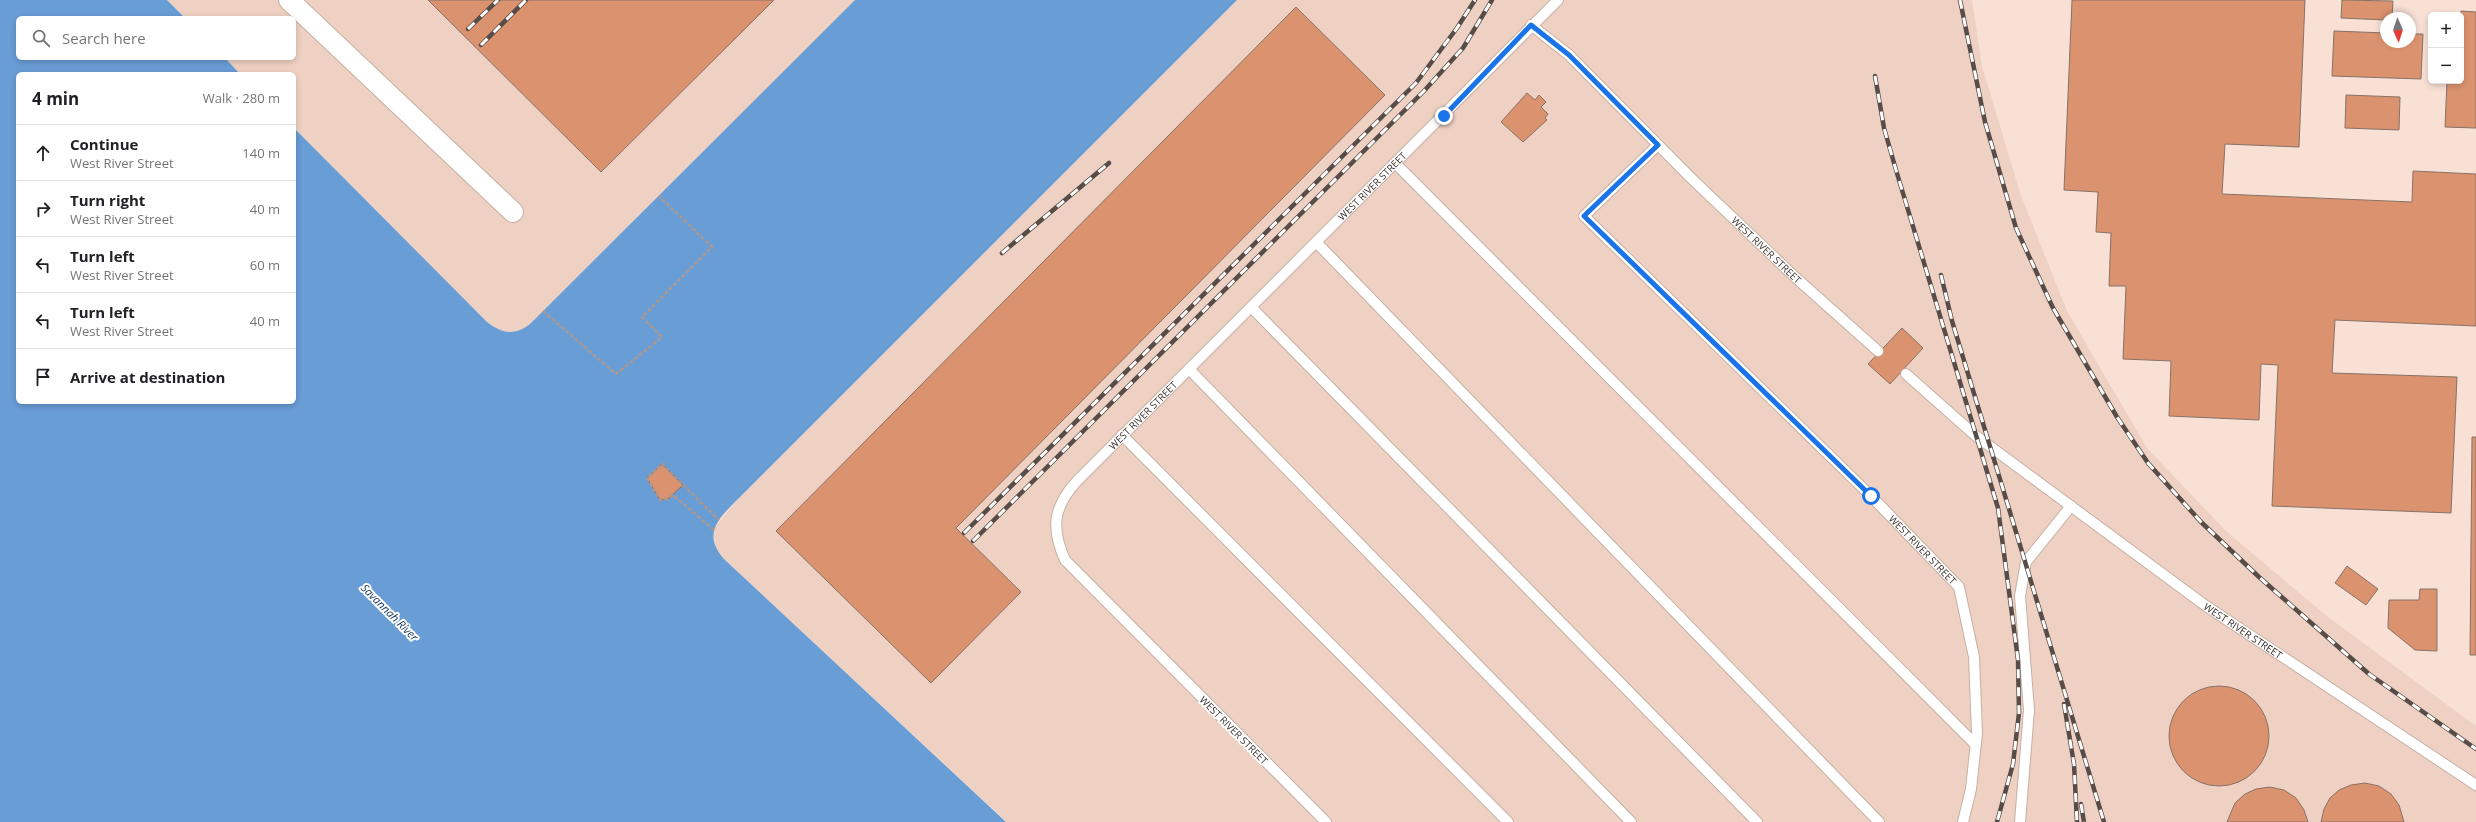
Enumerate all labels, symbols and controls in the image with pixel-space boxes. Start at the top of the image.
north arrow [2380,12,2416,48]
map controls [2428,12,2464,84]
button: + [2428,12,2464,48]
search box [16,16,296,60]
icon: search [30,27,52,49]
text: Search here [62,28,146,48]
button: − [2428,48,2464,84]
text: 4 min [32,87,79,110]
text: Walk · 280 m [203,89,280,107]
route end [1435,107,1453,125]
text: Continue [70,134,138,154]
icon: ahead [32,142,54,164]
text: 140 m [242,144,280,162]
street label: WEST RIVER STREET [1335,148,1410,223]
text: West River Street [70,154,174,172]
text: Turn right [70,190,145,210]
icon: right [32,198,54,220]
text: 40 m [250,200,280,218]
text: West River Street [70,210,174,228]
street label: WEST RIVER STREET [1729,213,1805,287]
text: Turn left [70,246,135,266]
icon: left [32,254,54,276]
text: 60 m [250,256,280,274]
text: West River Street [70,266,174,284]
text: Turn left [70,302,135,322]
icon: left [32,310,54,332]
text: 40 m [250,312,280,330]
text: West River Street [70,322,174,340]
icon: arrive [32,366,54,388]
text: Arrive at destination [70,367,225,387]
street label: WEST RIVER STREET [1105,378,1180,453]
route start [1862,487,1880,505]
street label: WEST RIVER STREET [1886,512,1960,588]
water label: Savannah River [358,580,422,644]
street label: WEST RIVER STREET [2201,599,2285,662]
street label: WEST RIVER STREET [1197,693,1272,768]

